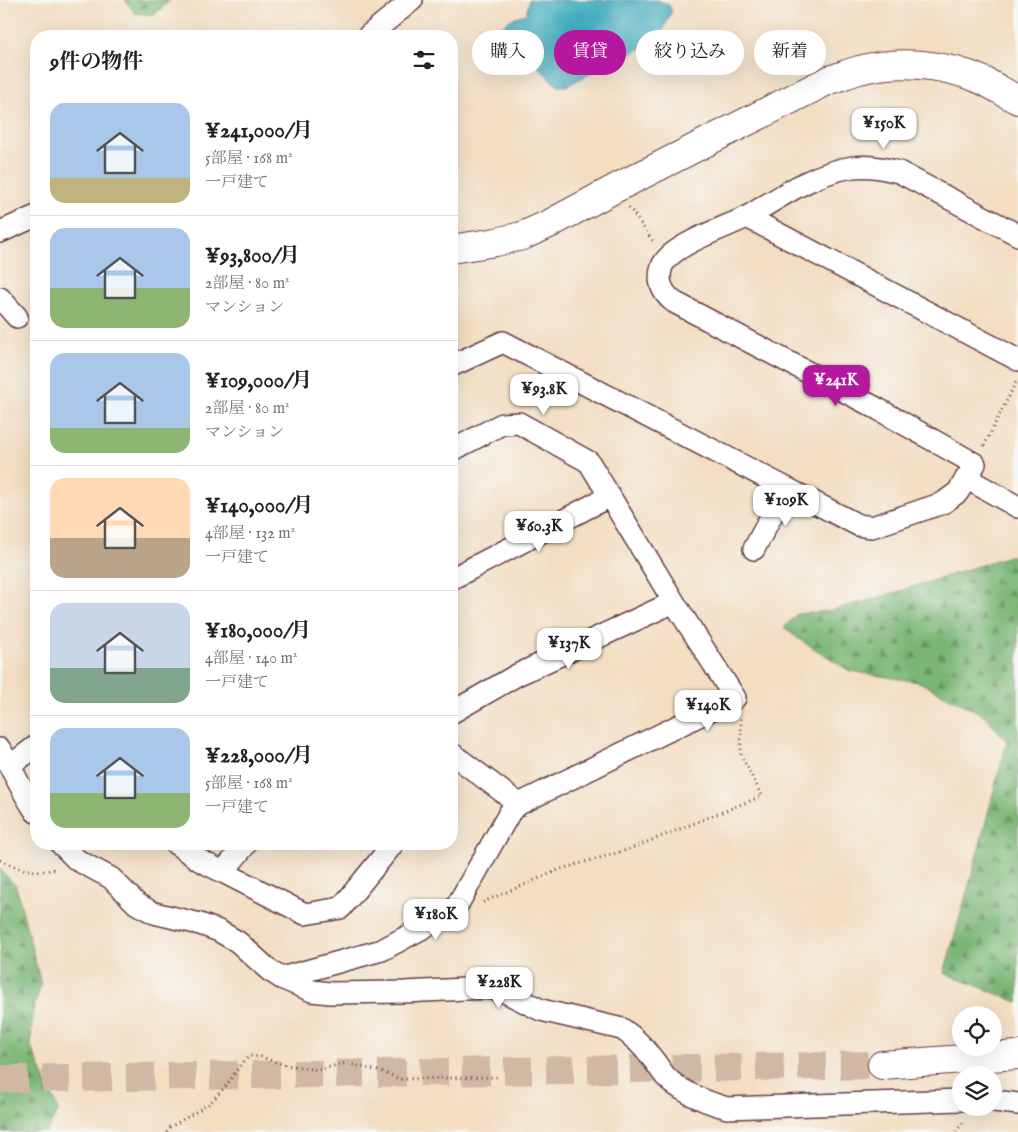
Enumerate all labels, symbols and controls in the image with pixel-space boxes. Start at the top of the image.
chip: 購入 [472,30,544,75]
chip: 賃貸 [554,30,626,75]
chip: 絞り込み [636,30,744,75]
chip: 新着 [754,30,826,75]
icon: filters [410,46,438,74]
text: 9件の物件 [50,49,143,76]
pin: ¥150K [849,108,919,150]
text: ¥150K [863,114,905,134]
text: ¥241,000/月 [205,118,313,145]
icon: home [90,123,150,183]
text: 5部屋 · 168 m² [205,149,293,169]
text: 一戸建て [205,173,269,193]
text: ¥93,800/月 [205,243,300,270]
icon: home [90,248,150,308]
text: 2部屋 · 80 m² [205,274,289,294]
text: マンション [205,298,284,318]
pin: ¥241K [801,364,871,407]
text: ¥109,000/月 [205,368,312,395]
text: ¥241K [814,371,858,391]
icon: home [90,373,150,433]
pin: ¥93.8K [503,374,585,416]
text: ¥93.8K [521,380,567,400]
text: 2部屋 · 80 m² [205,399,289,419]
text: マンション [205,423,284,443]
pin: ¥109K [751,484,821,527]
text: ¥109K [764,491,808,511]
text: ¥140,000/月 [205,493,313,520]
icon: home [90,498,150,558]
pin: ¥60.3K [498,510,580,553]
text: ¥60.3K [515,517,563,537]
text: 4部屋 · 132 m² [205,524,295,544]
text: 一戸建て [205,548,269,568]
text: ¥180,000/月 [205,618,311,645]
icon: home [90,623,150,683]
pin: ¥137K [534,628,604,670]
text: ¥137K [548,634,590,654]
text: 4部屋 · 140 m² [205,649,297,669]
text: 一戸建て [205,673,269,693]
pin: ¥140K [673,690,743,732]
text: ¥140K [686,696,730,716]
text: ¥228,000/月 [205,743,313,770]
icon: home [90,748,150,808]
text: 5部屋 · 168 m² [205,774,293,794]
text: 一戸建て [205,798,269,818]
pin: ¥180K [401,898,471,941]
text: ¥180K [414,905,458,925]
pin: ¥228K [464,966,534,1009]
text: ¥228K [477,973,521,993]
map controls [952,1006,1002,1116]
button: locate [952,1006,1002,1056]
button: layers [952,1066,1002,1116]

